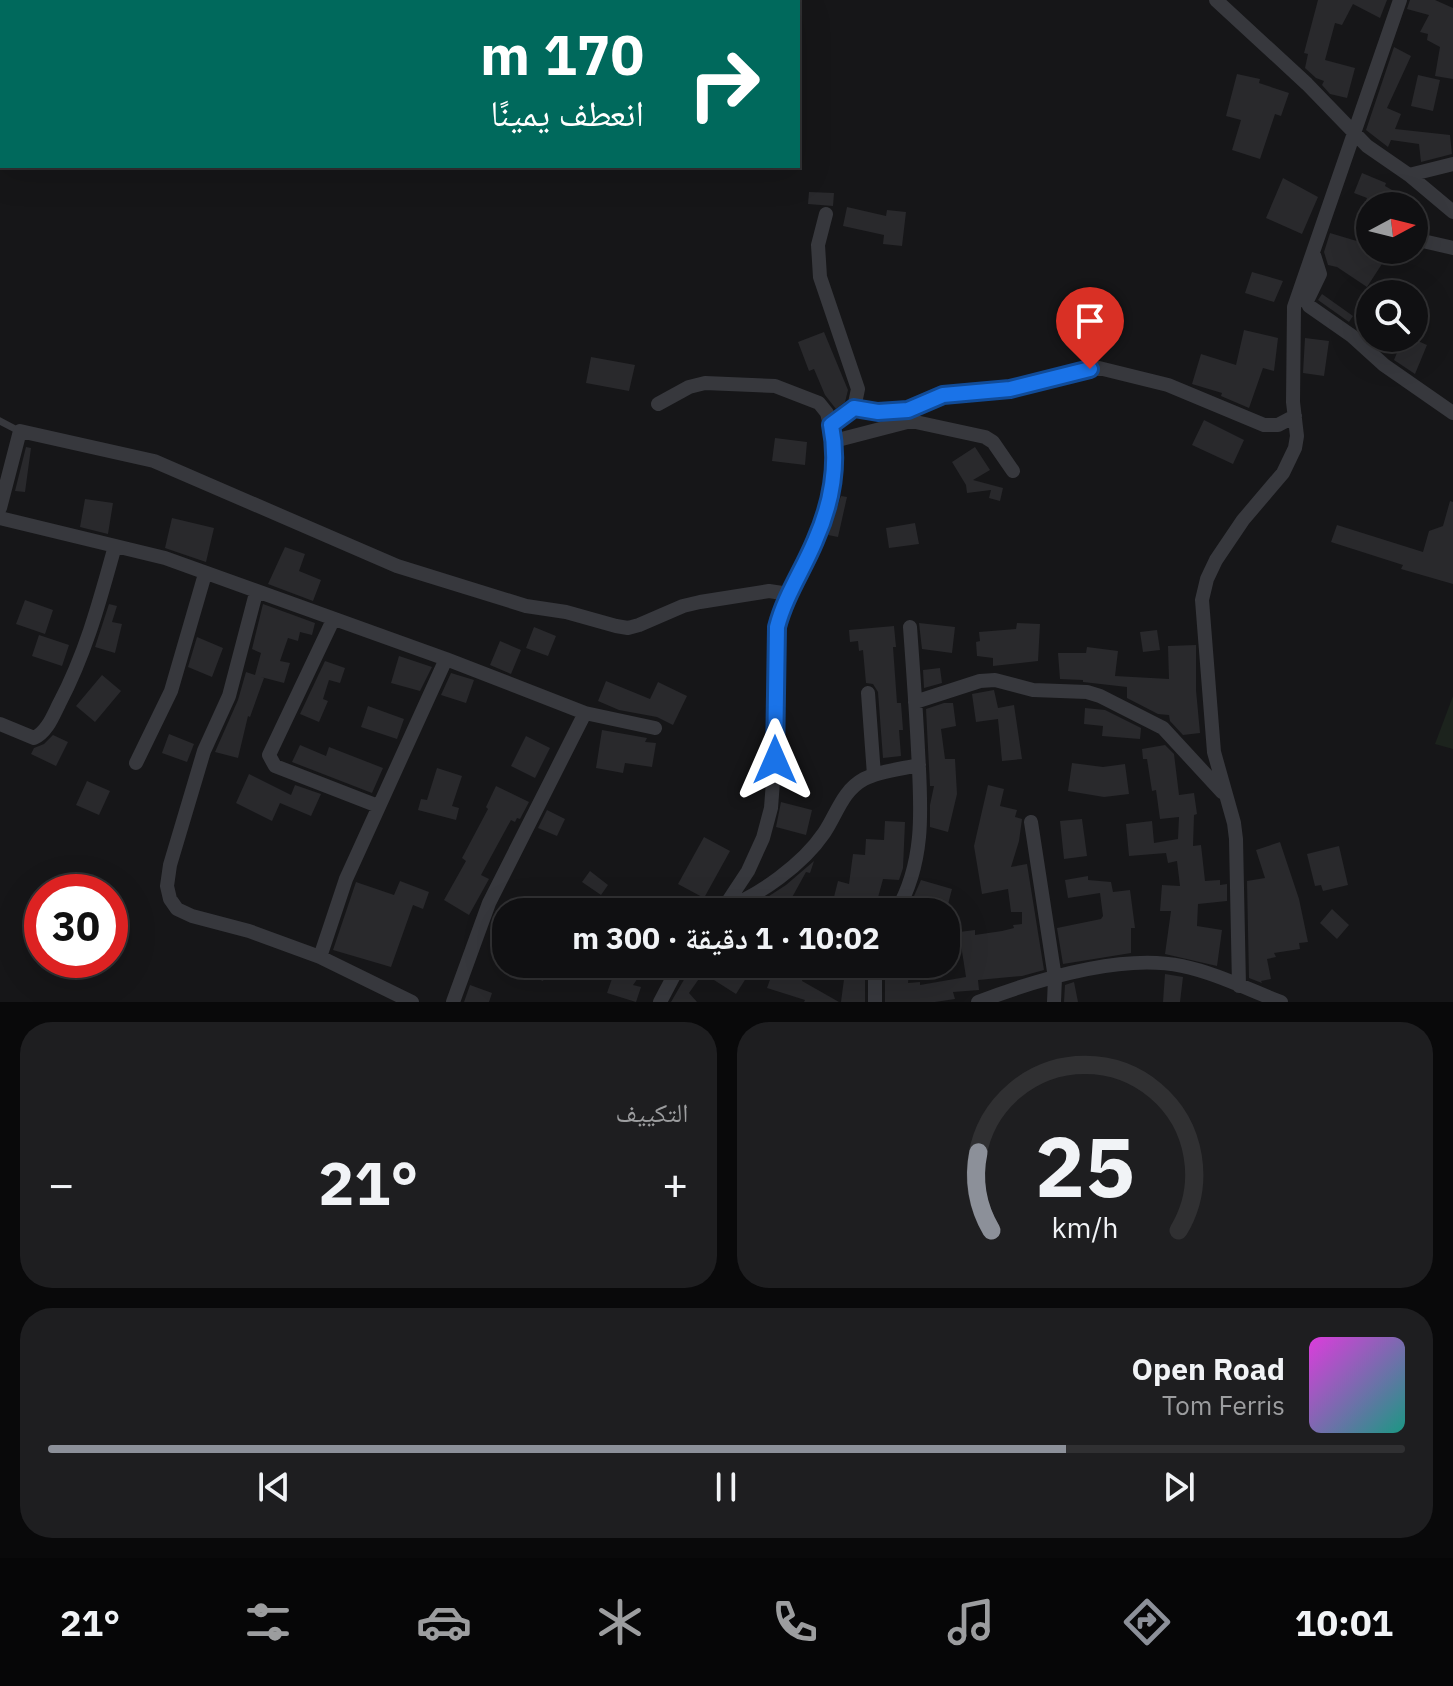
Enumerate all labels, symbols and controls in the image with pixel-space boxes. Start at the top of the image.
text: 170 m [480,18,644,90]
icon: right [672,32,776,136]
text: انعطف يمينًا [490,89,644,136]
north arrow [1356,192,1428,264]
map controls [1356,192,1428,352]
button: search [1356,280,1428,352]
pin [1056,287,1124,369]
icon: arrive [1068,299,1112,343]
position arrow [733,718,817,802]
speed limit sign: 30 [24,874,128,978]
text: 10:02 · 1 دقيقة · 300 m [572,918,880,957]
text: التكييف [616,1095,689,1129]
text: 25 [1035,1112,1135,1220]
text: 21° [318,1143,418,1222]
text: − [48,1155,74,1212]
text: + [662,1155,688,1212]
text: km/h [1051,1209,1118,1246]
text: Open Road [1132,1349,1285,1388]
text: Tom Ferris [1162,1388,1285,1422]
icon: previous [252,1465,296,1509]
icon: pause [704,1465,748,1509]
icon: next [1157,1465,1201,1509]
icon: filters [240,1594,296,1650]
icon: car [416,1594,472,1650]
icon: climate [592,1594,648,1650]
icon: phone [767,1594,823,1650]
icon: music [943,1594,999,1650]
icon: directions [1119,1594,1175,1650]
text: 21° [60,1599,120,1646]
text: 10:01 [1295,1599,1393,1646]

